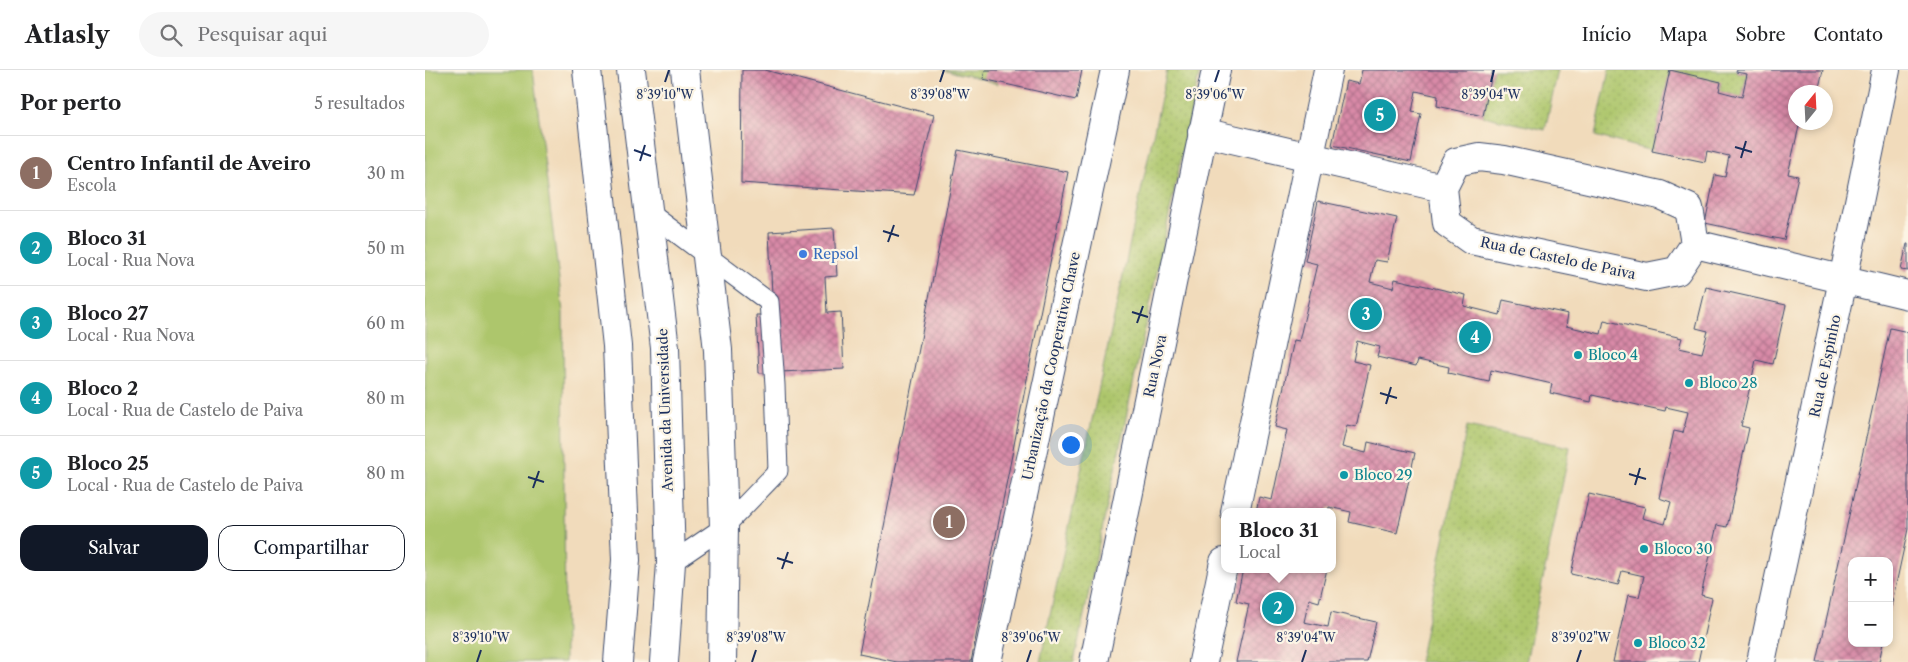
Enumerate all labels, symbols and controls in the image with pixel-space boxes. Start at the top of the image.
search box [139,12,489,57]
text: Atlasly [25,20,109,49]
icon: search [157,21,185,49]
text: Pesquisar aqui [197,23,327,46]
text: Início [1582,24,1631,46]
text: Mapa [1659,24,1707,46]
text: Sobre [1735,24,1786,46]
text: Contato [1814,24,1883,46]
north arrow [1788,85,1833,130]
text: 8°39'10"W [636,87,695,102]
text: 8°39'08"W [910,87,971,102]
text: 8°39'06"W [1185,87,1246,102]
text: 8°39'04"W [1461,87,1522,102]
text: Por perto [20,90,121,115]
text: 5 resultados [314,93,405,113]
pin: 5 [1364,96,1396,134]
text: Centro Infantil de Aveiro [67,152,311,175]
text: 1 [32,163,40,183]
text: 30 m [367,163,405,183]
text: Escola [67,175,116,195]
text: Bloco 31 [67,227,146,250]
street label: Rua de Castelo de Paiva [1479,233,1638,283]
text: 2 [31,238,41,258]
text: 50 m [367,238,405,258]
place label: Repsol [813,245,858,263]
marker: Repsol [797,248,809,260]
text: Local · Rua Nova [67,250,195,270]
street label: Urbanização da Cooperativa Chave [1018,250,1084,482]
pin: 3 [1350,295,1382,333]
text: Bloco 27 [67,302,148,325]
text: 3 [31,313,41,333]
text: 60 m [366,313,405,333]
street label: Rua de Espinho [1805,313,1845,419]
pin: 4 [1459,318,1491,356]
text: Local · Rua Nova [67,325,195,345]
street label: Avenida da Universidade [653,328,677,493]
street label: Rua Nova [1140,332,1171,399]
place label: Bloco 4 [1588,346,1638,364]
marker: Bloco 4 [1572,349,1584,361]
place label: Bloco 28 [1699,374,1757,392]
text: Bloco 2 [67,377,138,400]
marker: Bloco 28 [1683,377,1695,389]
text: 4 [31,388,41,408]
text: 80 m [366,388,405,408]
text: Local · Rua de Castelo de Paiva [67,400,303,420]
your location [1058,432,1084,458]
text: Bloco 25 [67,452,149,475]
text: 5 [32,463,40,483]
text: 80 m [366,463,405,483]
place label: Bloco 29 [1354,466,1412,484]
marker: Bloco 29 [1338,469,1350,481]
text: Local · Rua de Castelo de Paiva [67,475,303,495]
pin: 1 [933,503,965,541]
popup [1221,508,1336,573]
text: Bloco 31 [1239,519,1318,542]
button: Salvar [20,525,208,571]
button: Compartilhar [218,525,405,571]
place label: Bloco 30 [1654,540,1713,558]
text: Local [1239,542,1281,562]
marker: Bloco 30 [1638,543,1650,555]
map controls [1848,557,1893,647]
button: + [1848,557,1893,602]
pin: 2 [1262,589,1294,627]
button: − [1848,602,1893,647]
text: 8°39'10"W [452,630,511,645]
text: 8°39'08"W [726,630,787,645]
text: 8°39'06"W [1001,630,1062,645]
text: 8°39'04"W [1276,630,1337,645]
text: 8°39'02"W [1551,630,1612,645]
place label: Bloco 32 [1648,634,1706,652]
marker: Bloco 32 [1632,637,1644,649]

